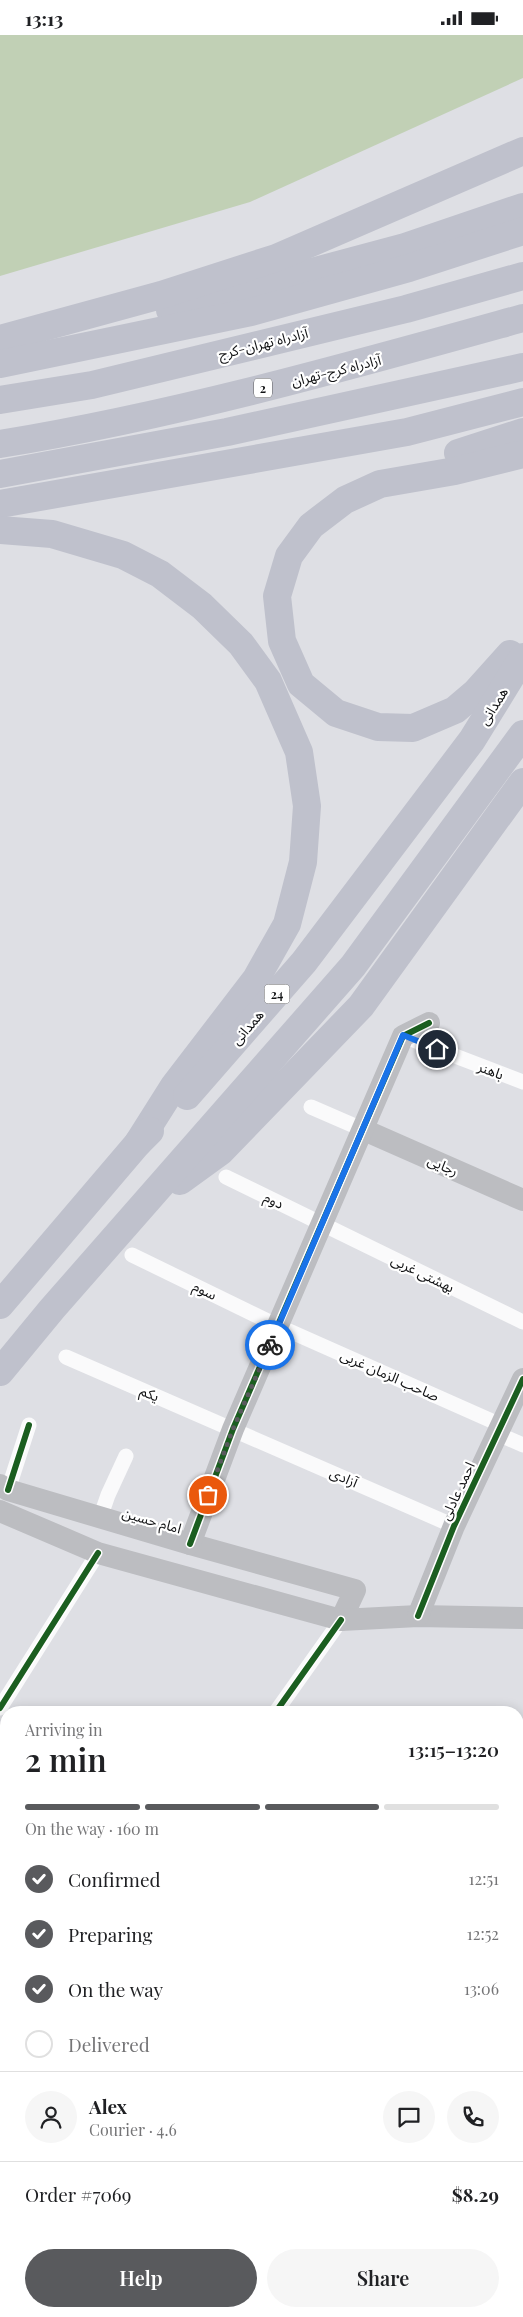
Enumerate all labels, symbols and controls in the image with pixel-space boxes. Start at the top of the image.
text: 13:13 [25,5,63,31]
street label: آزادراه تهران-کرج [216,322,311,365]
street label: آزادراه کرج-تهران [289,349,384,392]
road number: 2 [254,378,272,397]
street label: همدانی [474,684,512,728]
road number: 24 [264,985,290,1004]
street label: همدانی [226,1005,268,1049]
pin [416,1028,458,1070]
icon: home [423,1035,451,1063]
street label: باهنر [474,1056,507,1084]
street label: رجایی [425,1150,461,1180]
street label: دوم [260,1187,287,1215]
street label: بهشتی غربی [388,1250,458,1297]
street label: سوم [189,1276,220,1306]
courier [245,1320,295,1370]
icon: bike [256,1331,284,1359]
street label: صاحب الزمان غربی [338,1345,443,1405]
street label: یکم [137,1381,163,1407]
street label: احمد عادلی [435,1459,479,1523]
street label: آزادی [327,1462,362,1492]
pin [187,1474,229,1516]
icon: bag [194,1481,222,1509]
street label: امام حسین [120,1503,184,1539]
text: Arriving in [25,1719,103,1740]
text: 13:15–13:20 [408,1736,499,1762]
text: 2 min [25,1737,107,1780]
text: On the way · 160 m [25,1818,159,1839]
icon: check [25,1865,53,1893]
text: Confirmed [68,1866,161,1892]
text: 12:51 [469,1868,499,1889]
icon: check [25,1920,53,1948]
text: Preparing [68,1921,153,1947]
text: 12:52 [467,1923,499,1944]
icon: check [25,1975,53,2003]
text: On the way [68,1976,163,2002]
text: 13:06 [464,1978,499,1999]
text: Delivered [68,2031,150,2057]
button: person [25,2091,77,2143]
button: chat [383,2091,435,2143]
button: phone [447,2091,499,2143]
text: Alex [89,2093,127,2119]
text: Courier · 4.6 [89,2119,177,2140]
text: Order #7069 [25,2181,131,2207]
text: $8.29 [452,2181,499,2207]
button: Help [25,2249,257,2307]
button: Share [267,2249,499,2307]

